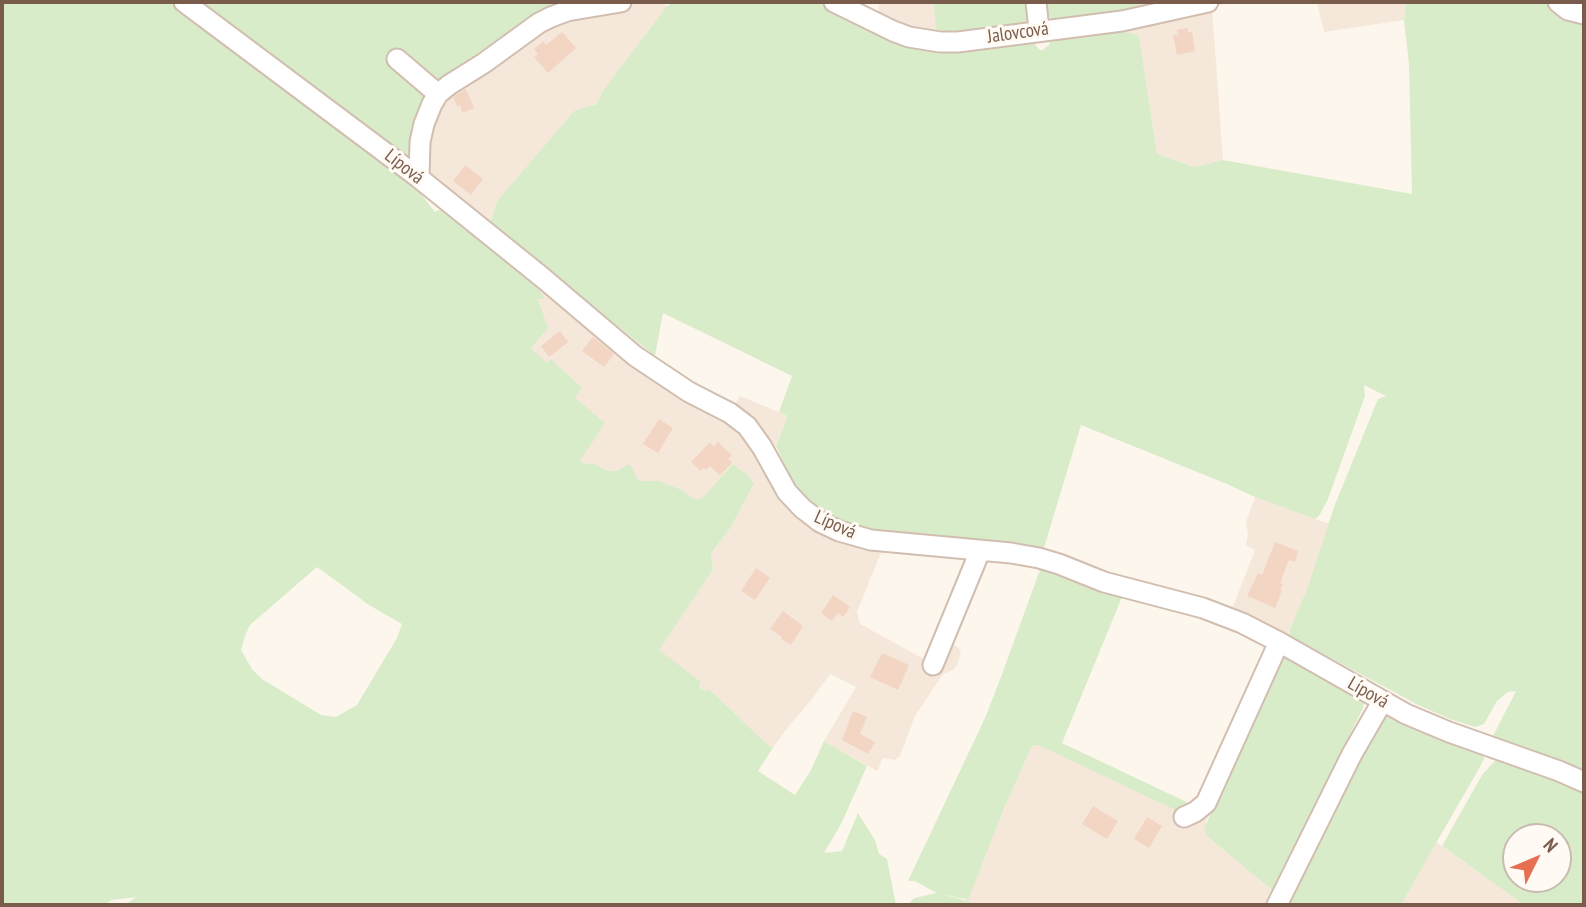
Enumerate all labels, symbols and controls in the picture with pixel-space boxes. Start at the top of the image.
street label: Jalovcová [986,17,1050,49]
street label: Lípová [380,145,428,189]
street label: Lípová [811,506,859,544]
street label: Lípová [1344,672,1392,714]
north arrow [1502,823,1572,893]
text: N [1539,833,1563,857]

